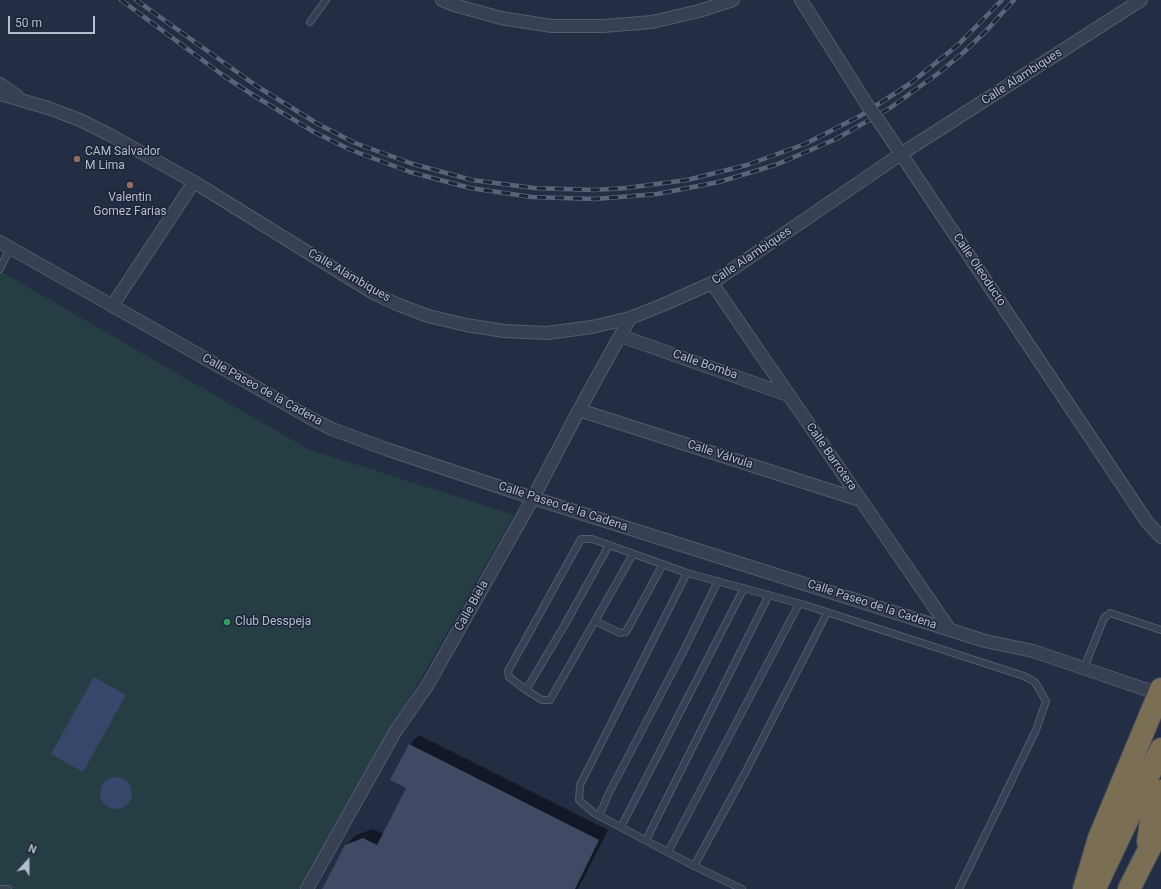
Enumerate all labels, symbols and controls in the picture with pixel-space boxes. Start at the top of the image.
scale bar [10,8,97,34]
text: 50 m [15,16,42,30]
street label: Calle Alambiques [979,46,1065,108]
place label: CAM Salvador M Lima [85,145,161,173]
marker: CAM Salvador M Lima [72,154,82,164]
marker: Valentin Gomez Farias [125,180,135,190]
place label: Valentin Gomez Farias [93,191,167,219]
street label: Calle Alambiques [709,224,795,288]
street label: Calle Oleoducto [949,231,1009,309]
street label: Calle Alambiques [305,247,393,305]
street label: Calle Bomba [671,347,739,383]
street label: Calle Paseo de la Cadena [199,351,325,429]
street label: Calle Barrotera [802,421,860,493]
street label: Calle Válvula [685,438,755,472]
street label: Calle Paseo de la Cadena [497,479,629,535]
street label: Calle Paseo de la Cadena [806,577,938,633]
street label: Calle Biela [452,578,492,634]
place label: Club Desspeja [235,615,311,629]
marker: Club Desspeja [222,617,232,627]
north arrow [8,841,48,881]
text: N [27,842,38,857]

